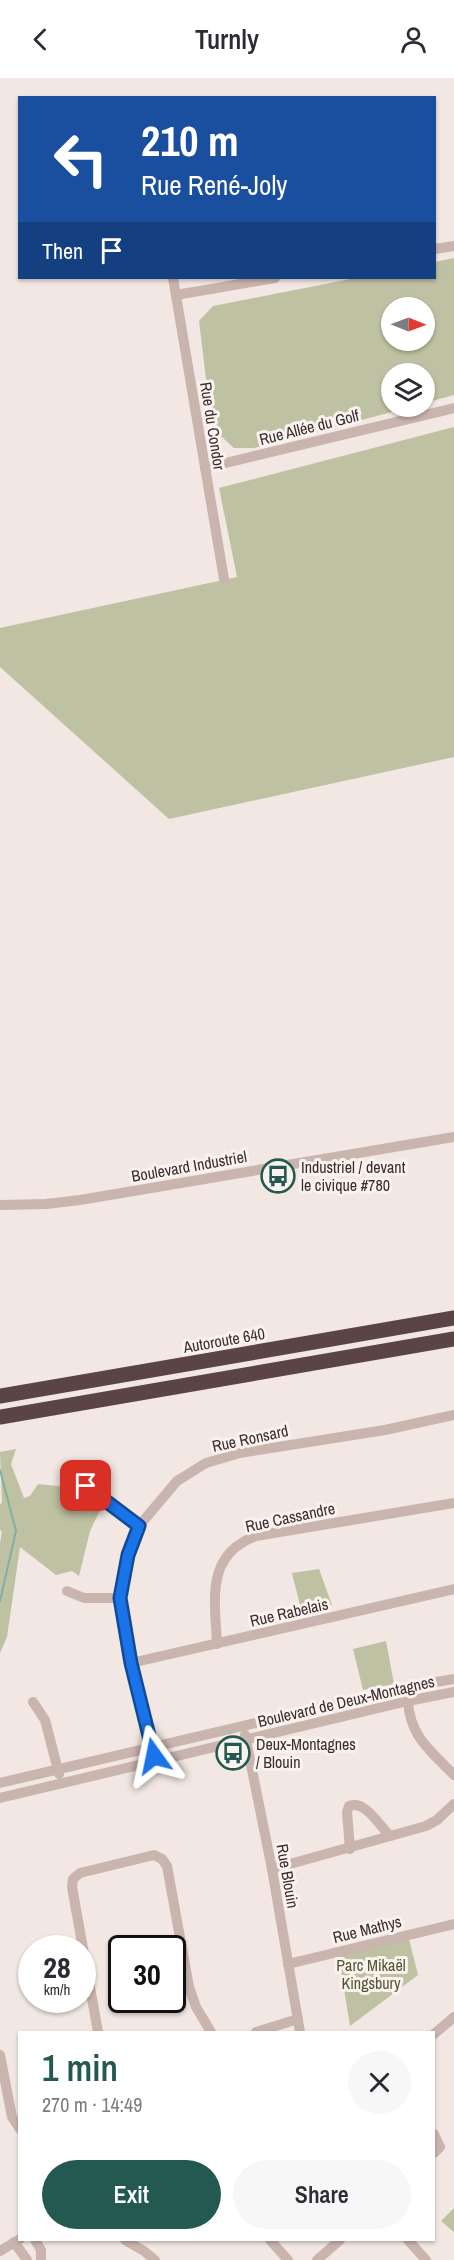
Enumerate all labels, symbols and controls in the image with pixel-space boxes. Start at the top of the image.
text: Turnly [195,21,259,57]
icon: back [24,23,57,56]
icon: person [397,23,430,56]
text: 210 m [141,113,239,169]
icon: left [42,120,120,198]
text: Rue René-Joly [141,167,287,203]
icon: arrive [95,234,128,267]
text: Then [42,236,83,266]
north arrow [381,297,435,351]
map controls [381,297,435,417]
button: layers [381,363,435,417]
street label: Rue du Condor [195,380,231,472]
street label: Rue Allée du Golf [257,404,362,450]
street label: Boulevard Industriel [130,1145,248,1187]
place label: Industriel / devant le civique #780 [301,1156,406,1196]
bus stop icon: Industriel / devant le civique #780 [260,1158,296,1194]
street label: Autoroute 640 [181,1322,267,1358]
street label: Rue Ronsard [210,1419,290,1457]
pin [60,1460,111,1511]
icon: arrive [69,1469,102,1502]
street label: Rue Cassandre [243,1497,337,1537]
street label: Rue Rabelais [248,1592,330,1632]
street label: Boulevard de Deux-Montagnes [255,1670,437,1732]
position arrow [122,1724,186,1788]
place label: Deux-Montagnes / Blouin [256,1733,356,1773]
bus stop icon: Deux-Montagnes / Blouin [215,1735,251,1771]
street label: Rue Blouin [272,1842,304,1910]
street label: Rue Mathys [330,1910,404,1948]
speed limit sign: 30 [108,1935,186,2013]
text: 28 [43,1947,71,1987]
park label: Parc Mikaël Kingsbury [336,1954,406,1994]
text: km/h [44,1979,70,2000]
text: 1 min [42,2044,118,2092]
button: close [348,2051,411,2114]
text: 270 m · 14:49 [42,2091,142,2118]
button: Exit [42,2160,221,2229]
button: Share [233,2160,411,2229]

